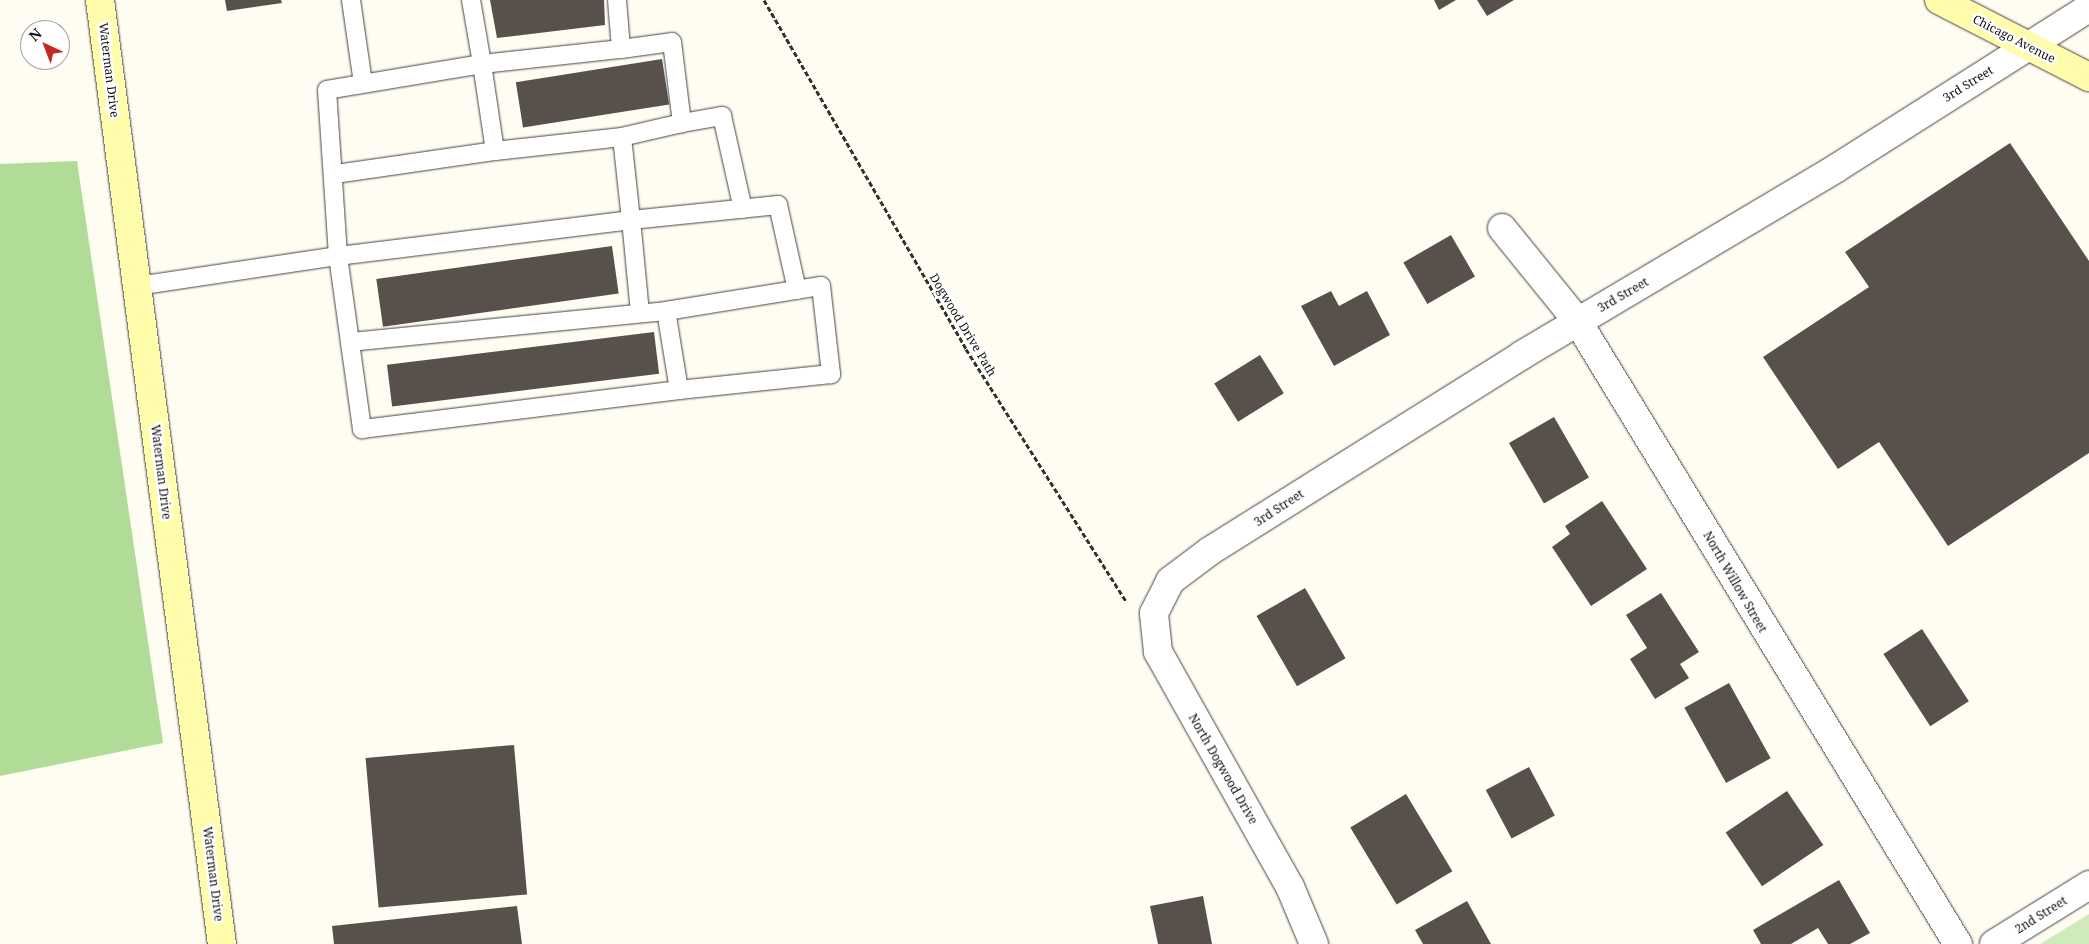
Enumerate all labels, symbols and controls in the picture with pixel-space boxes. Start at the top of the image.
street label: Chicago Avenue [1970,12,2058,66]
north arrow [20,20,70,70]
street label: Waterman Drive [96,22,122,118]
text: N [25,24,46,45]
street label: 3rd Street [1940,63,1996,105]
street label: Dogwood Drive Path [927,271,999,379]
street label: 3rd Street [1595,275,1651,315]
street label: Waterman Drive [148,424,174,520]
street label: 3rd Street [1251,487,1307,529]
street label: North Willow Street [1700,529,1770,635]
street label: North Dogwood Drive [1185,711,1261,827]
street label: Waterman Drive [200,826,226,922]
street label: 2nd Street [2012,893,2070,937]

